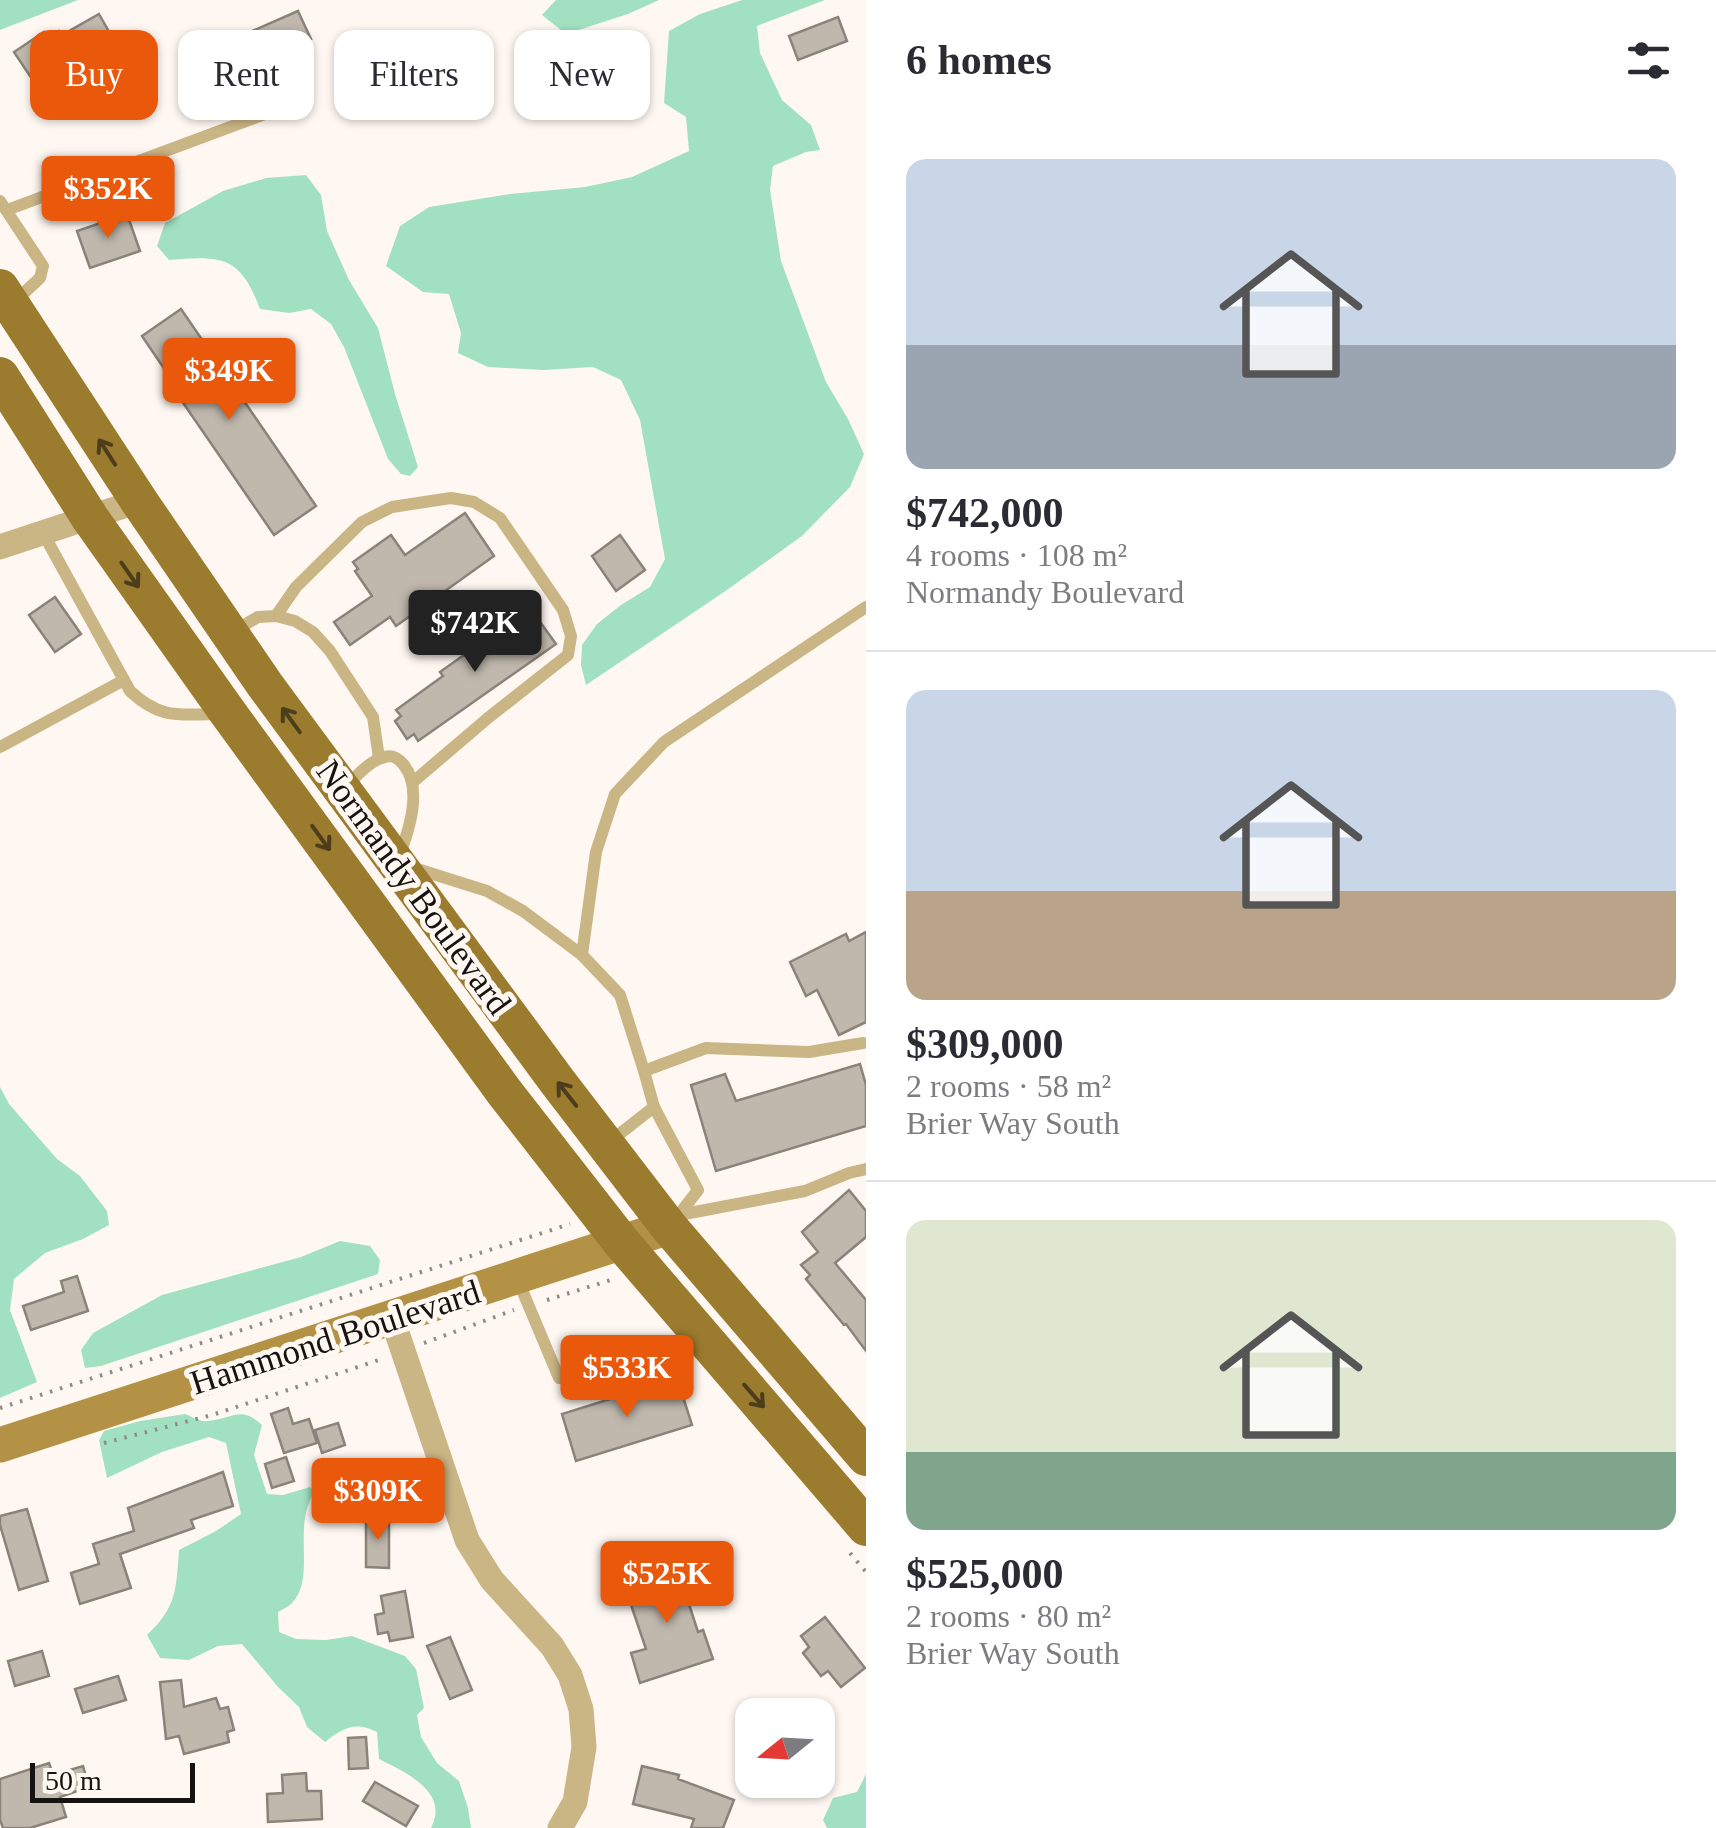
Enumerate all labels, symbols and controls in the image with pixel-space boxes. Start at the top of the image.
chip: Buy [30,30,158,120]
chip: Rent [178,30,314,120]
chip: Filters [334,30,494,120]
chip: New [514,30,650,120]
icon: filters [1621,33,1676,88]
text: 6 homes [906,37,1052,83]
pin: $352K [38,156,178,241]
text: $352K [64,170,152,206]
icon: home [1201,224,1381,404]
pin: $349K [159,338,299,423]
text: $349K [185,352,273,388]
one-way arrow [97,438,118,467]
text: $742,000 [906,490,1064,536]
text: 4 rooms · 108 m² [906,537,1127,573]
one-way arrow [119,561,140,588]
text: Normandy Boulevard [906,574,1184,610]
pin: $742K [405,590,545,675]
text: $742K [431,604,519,640]
one-way arrow [281,707,302,734]
street label: Normandy Boulevard [308,753,519,1022]
icon: home [1201,755,1381,935]
one-way arrow [310,824,331,851]
text: $309,000 [906,1021,1064,1067]
text: 2 rooms · 58 m² [906,1068,1111,1104]
one-way arrow [556,1082,578,1108]
text: Brier Way South [906,1105,1120,1141]
street label: Hammond Boulevard [185,1272,485,1403]
icon: home [1201,1285,1381,1465]
pin: $533K [557,1335,697,1420]
text: $533K [583,1349,671,1385]
one-way arrow [743,1383,765,1409]
pin: $309K [308,1458,448,1543]
text: $309K [334,1472,422,1508]
pin: $525K [597,1541,737,1626]
text: $525,000 [906,1551,1064,1597]
text: $525K [623,1555,711,1591]
text: 2 rooms · 80 m² [906,1598,1111,1634]
text: Brier Way South [906,1635,1120,1671]
north arrow [735,1698,835,1798]
map controls [735,1698,835,1798]
scale bar [30,1758,195,1802]
text: 50 m [45,1765,102,1796]

